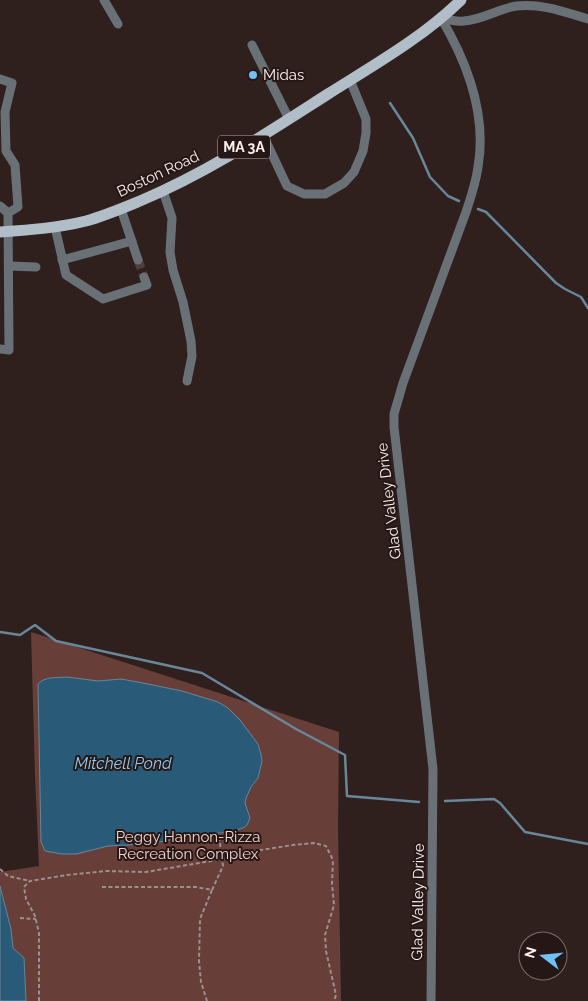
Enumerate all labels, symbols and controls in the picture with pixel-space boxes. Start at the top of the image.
place label: Midas [263,66,304,84]
marker: Midas [247,69,259,81]
road number: MA 3A [218,136,270,158]
street label: Boston Road [114,147,202,201]
street label: Glad Valley Drive [373,441,405,560]
water label: Mitchell Pond [75,754,172,773]
park label: Peggy Hannon-Rizza Recreation Complex [116,828,260,863]
street label: Glad Valley Drive [408,843,428,961]
north arrow [518,931,568,981]
text: N [521,945,540,960]

